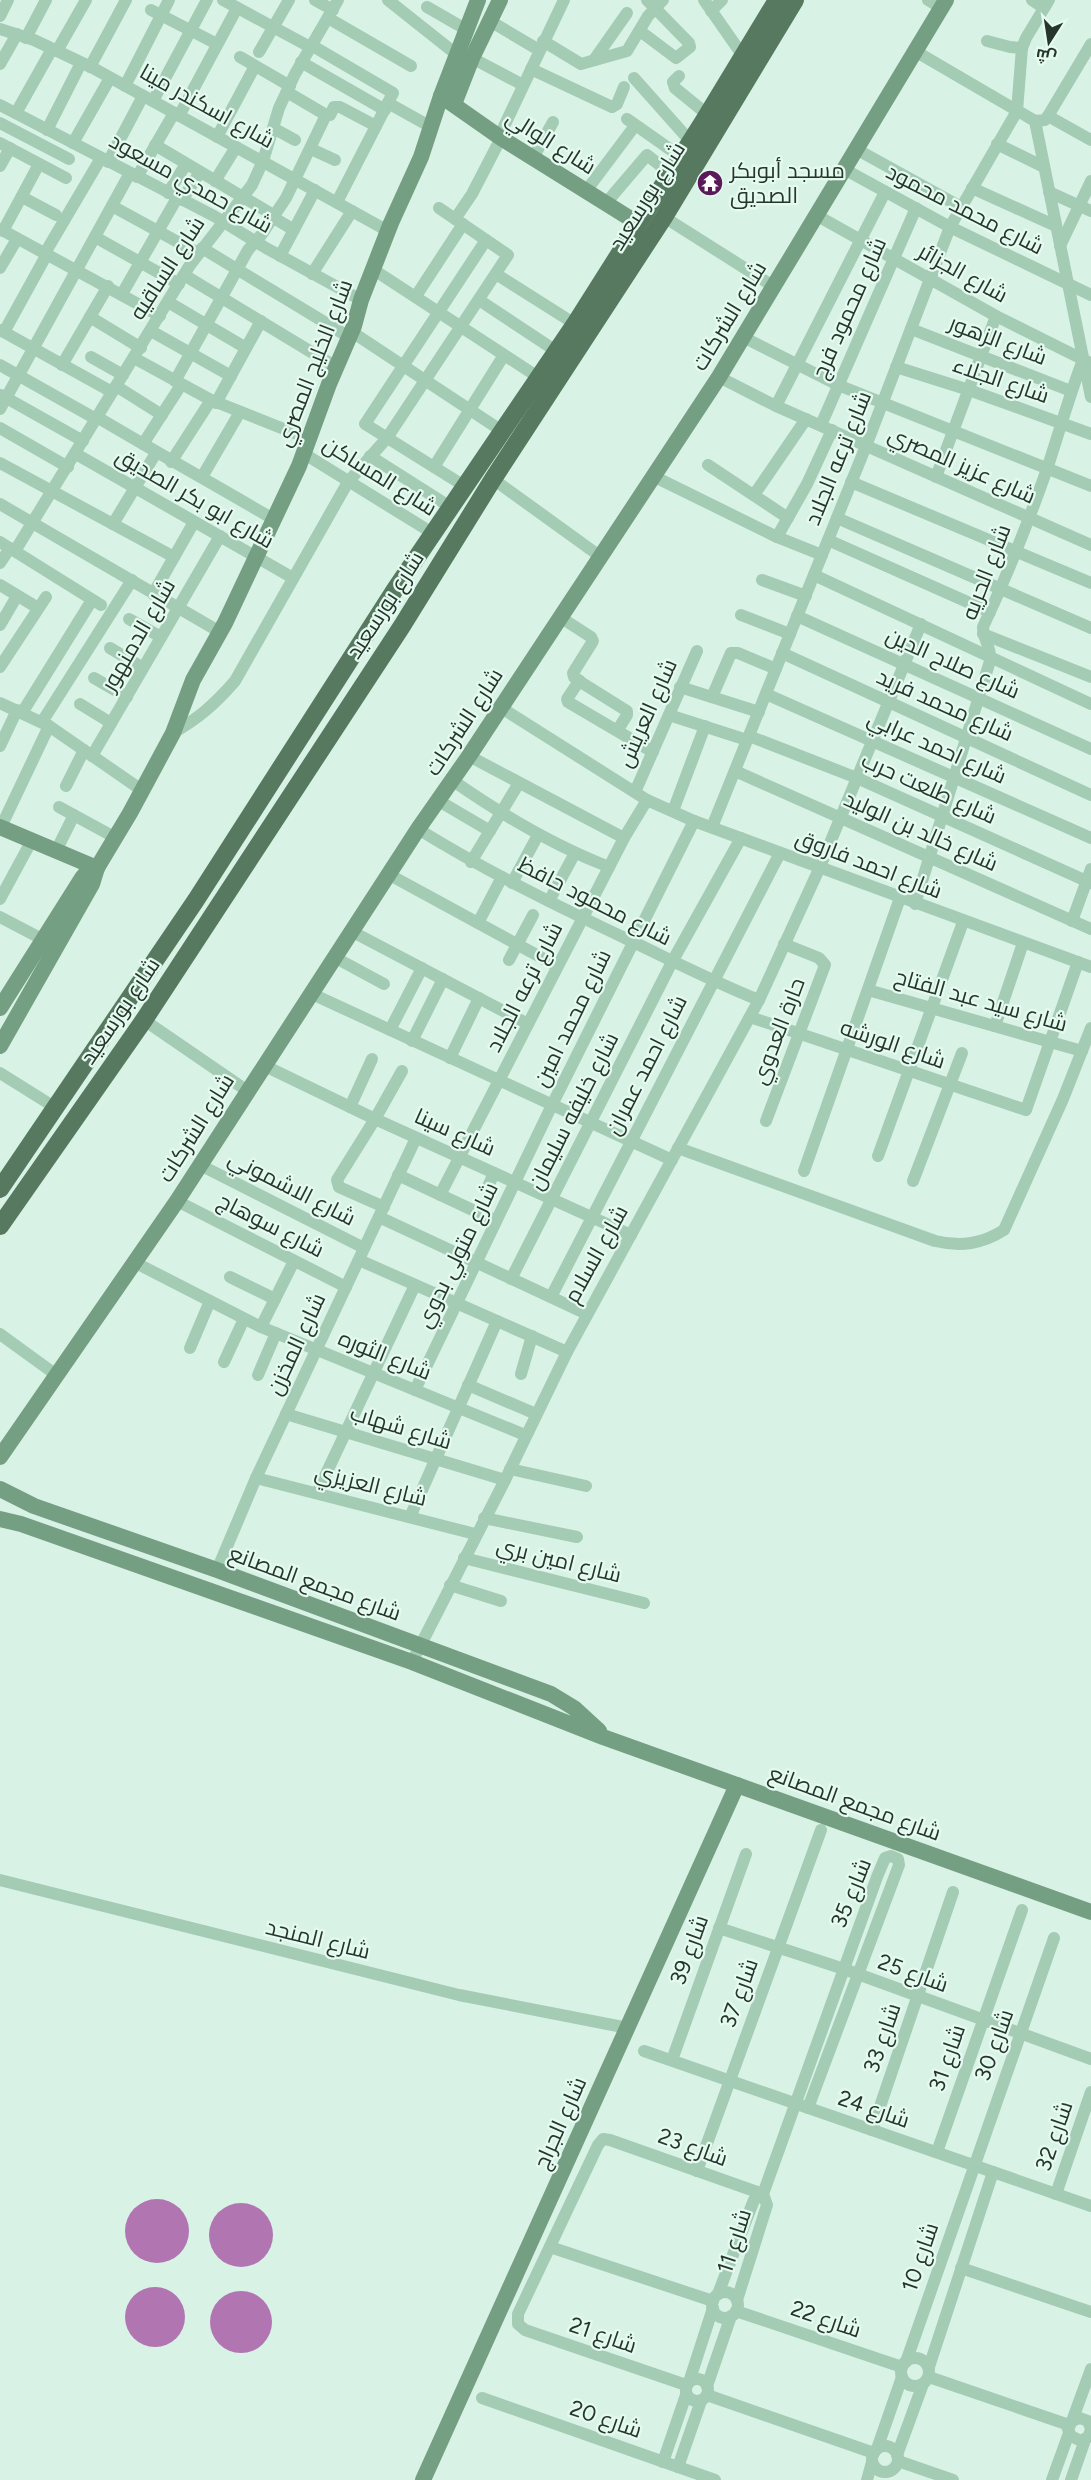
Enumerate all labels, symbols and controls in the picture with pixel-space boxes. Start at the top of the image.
north arrow [1019,12,1079,72]
text: ش [1034,45,1058,68]
street label: شارع اسكندر مينا [135,58,279,155]
street label: شارع الوالي [499,104,601,183]
street label: شارع حمدي مسعود [103,127,277,242]
street label: شارع بورسعيد [603,137,692,256]
place label: مسجد أبوبكر الصديق [728,157,845,209]
street label: شارع محمد محمود [881,158,1048,261]
temple icon: مسجد أبوبكر الصديق [695,168,725,198]
street label: شارع الساقيه [124,211,211,325]
street label: شارع محمود فرج [806,233,893,383]
street label: شارع الجزائر [911,236,1013,310]
street label: شارع الشركات [686,256,773,376]
street label: شارع الخليج المصري [270,276,361,451]
street label: شارع الزهور [943,308,1051,372]
street label: شارع الجلاء [949,351,1053,410]
street label: شارع ترعه الجلاد [799,387,878,529]
street label: شارع عزيز المصري [883,420,1040,512]
street label: شارع المساكن [317,430,442,523]
street label: شارع ابو بكر الصديق [110,442,279,555]
street label: شارع الحريه [955,520,1017,624]
street label: شارع بورسعيد [340,546,431,664]
street label: شارع الدمنهور [94,574,182,698]
street label: شارع صلاح الدين [881,621,1024,706]
street label: شارع العريش [611,655,684,772]
street label: شارع الشركات [419,663,510,781]
street label: شارع محمد فريد [872,663,1018,748]
street label: شارع احمد عرابي [862,704,1011,792]
street label: شارع طلعت حرب [857,746,1001,831]
street label: شارع خالد بن الوليد [839,785,1002,878]
street label: شارع احمد فاروق [792,824,946,905]
street label: شارع محمود حافظ [513,851,676,952]
street label: شارع ترعه الجلاد [480,917,569,1057]
street label: شارع محمد امين [527,945,618,1091]
street label: شارع بورسعيد [74,953,166,1070]
street label: شارع سيد عبد الفتاح [891,962,1070,1039]
street label: حارة العدوي [745,974,814,1089]
street label: شارع احمد عمران [599,991,694,1140]
street label: شارع الورشه [837,1013,949,1076]
street label: شارع خليفه سليمان [522,1028,625,1195]
street label: شارع الشركات [152,1069,241,1188]
street label: شارع سينا [410,1102,500,1163]
street label: شارع الاشموني [222,1144,360,1234]
street label: شارع متولي بدوي [410,1178,507,1333]
street label: شارع سوهاج [213,1187,329,1264]
street label: شارع السلام [558,1200,636,1309]
street label: شارع المخزن [261,1289,332,1400]
street label: شارع الثوره [334,1324,435,1387]
street label: شارع شهاب [347,1399,455,1456]
street label: شارع العزيزي [311,1458,430,1515]
street label: شارع امين بري [493,1531,624,1591]
street label: شارع مجمع المصانع [225,1539,405,1628]
street label: شارع مجمع المصانع [765,1759,945,1848]
street label: شارع 35 [825,1854,878,1932]
street label: شارع 39 [664,1911,715,1989]
street label: شارع المنجد [263,1913,373,1966]
street label: شارع 25 [874,1948,952,1999]
street label: شارع 37 [714,1955,765,2032]
street label: شارع 33 [858,2000,907,2077]
street label: شارع 30 [969,2006,1020,2085]
street label: شارع 31 [923,2021,972,2095]
street label: شارع الجراج [528,2072,593,2174]
street label: شارع 24 [834,2084,913,2135]
street label: شارع 32 [1029,2097,1079,2175]
street label: شارع 23 [654,2122,732,2173]
street label: شارع 11 [711,2205,758,2277]
street label: شارع 10 [896,2219,945,2295]
street label: شارع 22 [787,2294,865,2345]
street label: شارع 21 [565,2311,640,2360]
street label: شارع 20 [566,2394,646,2445]

